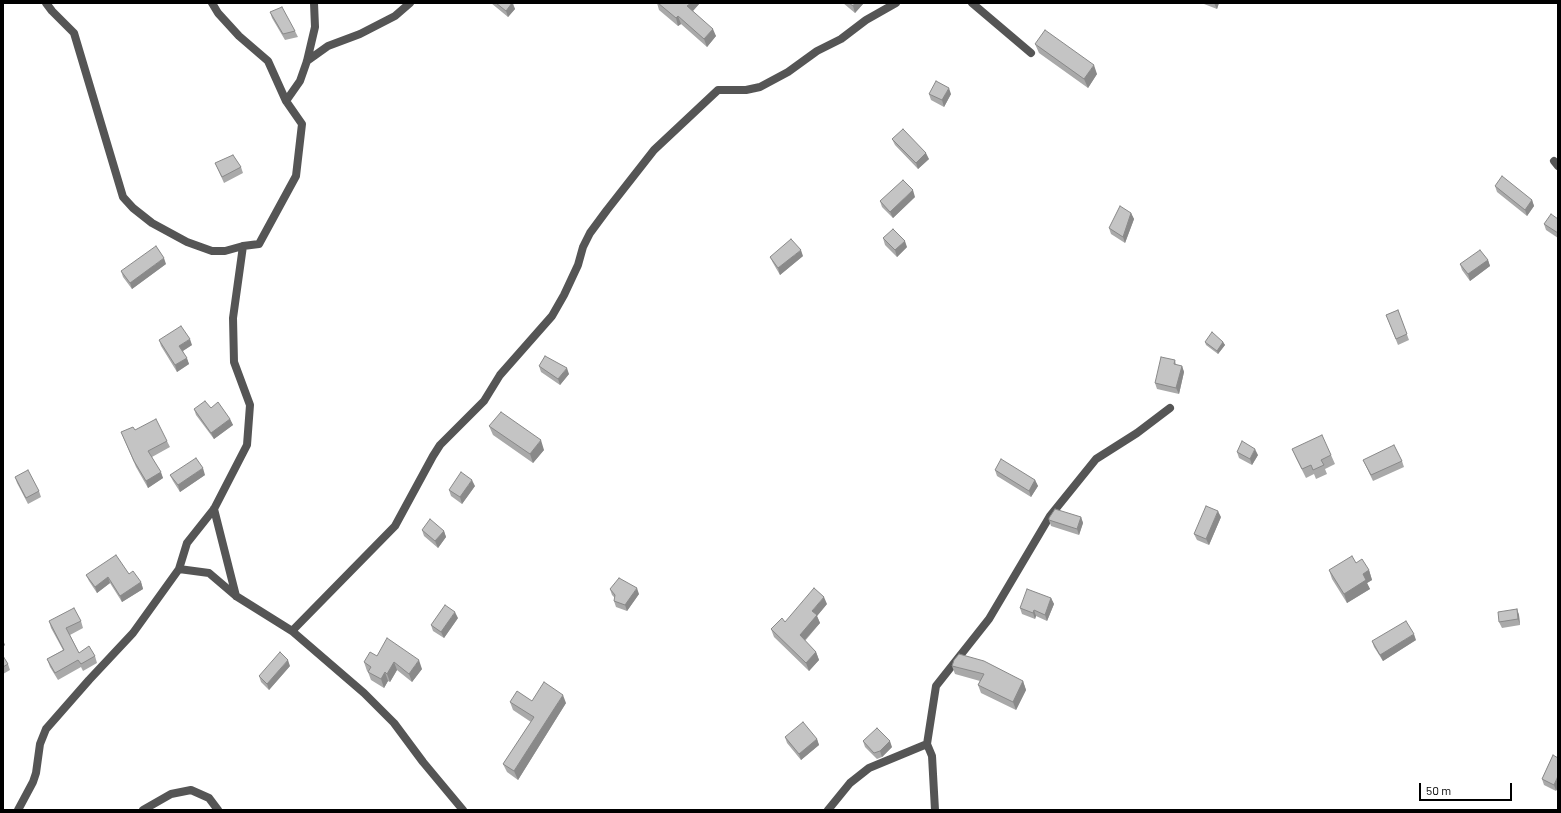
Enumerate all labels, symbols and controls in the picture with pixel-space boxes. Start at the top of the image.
scale bar [1421,775,1514,801]
text: 50 m [1426,783,1451,797]

